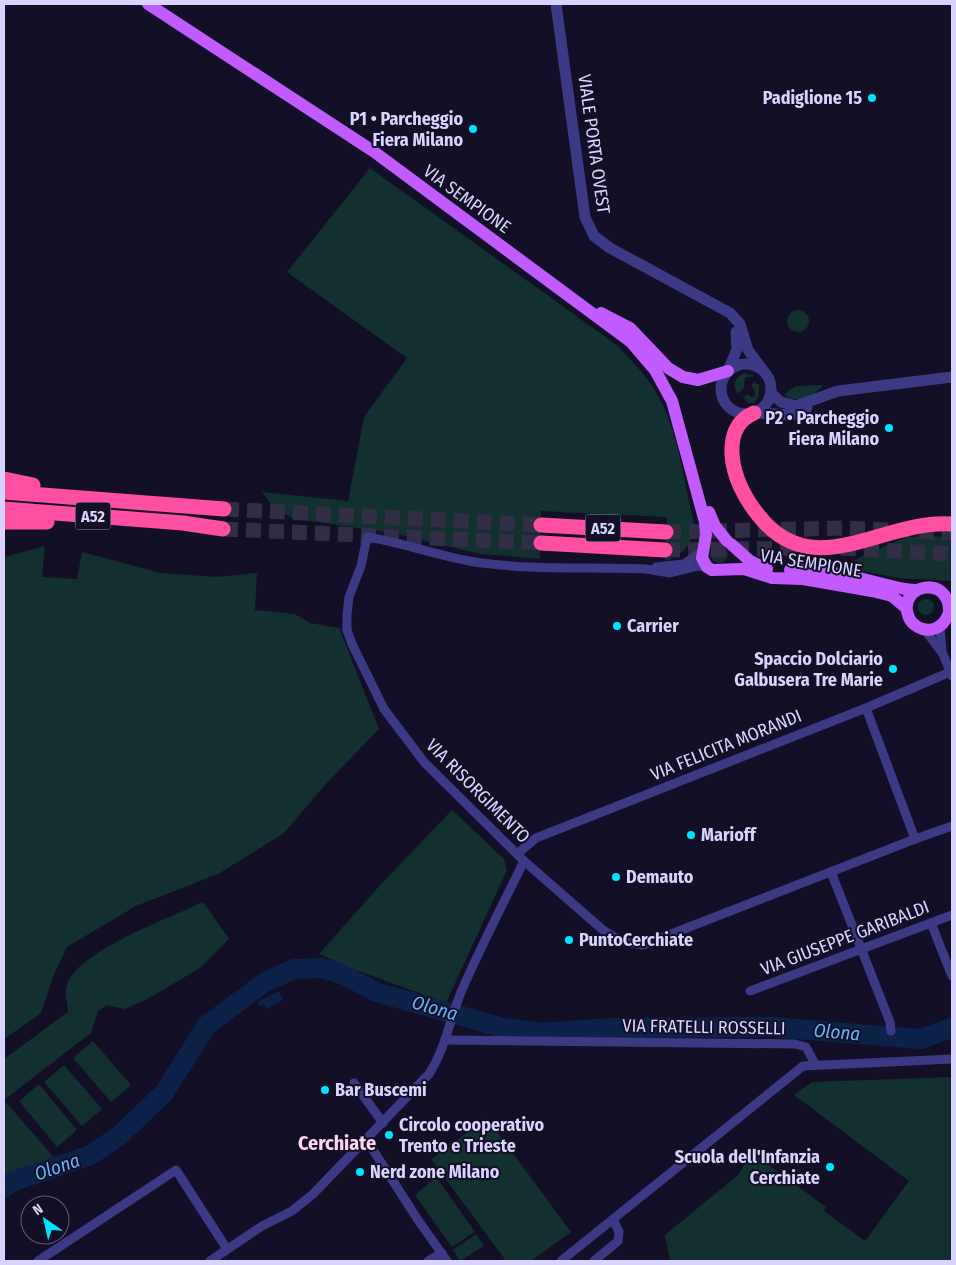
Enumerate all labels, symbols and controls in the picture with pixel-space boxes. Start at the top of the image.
street label: VIALE PORTA OVEST [573,73,615,216]
place label: Padiglione 15 [763,87,862,109]
marker: Padiglione 15 [866,92,878,104]
place label: P1 • Parcheggio Fiera Milano [350,108,463,151]
marker: P1 • Parcheggio Fiera Milano [467,123,479,135]
street label: VIA SEMPIONE [419,160,515,238]
place label: P2 • Parcheggio Fiera Milano [765,407,879,450]
marker: P2 • Parcheggio Fiera Milano [883,422,895,434]
road number: A52 [76,502,110,530]
road number: A52 [586,514,620,542]
street label: VIA SEMPIONE [759,544,863,582]
place label: Carrier [627,615,679,637]
marker: Carrier [611,620,623,632]
place label: Spaccio Dolciario Galbusera Tre Marie [734,648,883,691]
marker: Spaccio Dolciario Galbusera Tre Marie [887,663,899,675]
street label: VIA FELICITA MORANDI [647,705,805,785]
street label: VIA RISORGIMENTO [421,734,535,848]
place label: Marioff [701,824,758,846]
marker: Marioff [685,829,697,841]
place label: Demauto [626,866,694,888]
marker: Demauto [610,871,622,883]
street label: VIA GIUSEPPE GARIBALDI [758,896,932,980]
place label: PuntoCerchiate [579,929,693,951]
marker: PuntoCerchiate [563,934,575,946]
water label: Olona [409,991,461,1025]
street label: VIA FRATELLI ROSSELLI [622,1015,786,1039]
water label: Olona [813,1019,861,1045]
place label: Bar Buscemi [335,1079,427,1101]
marker: Bar Buscemi [319,1084,331,1096]
place label: Circolo cooperativo Trento e Trieste [399,1114,544,1157]
marker: Circolo cooperativo Trento e Trieste [383,1129,395,1141]
district label: Cerchiate [298,1131,376,1155]
place label: Scuola dell'Infanzia Cerchiate [675,1146,820,1189]
water label: Olona [31,1149,83,1185]
place label: Nerd zone Milano [370,1161,500,1183]
marker: Scuola dell'Infanzia Cerchiate [824,1161,836,1173]
marker: Nerd zone Milano [354,1166,366,1178]
north arrow [20,1195,70,1245]
text: N [30,1200,46,1219]

